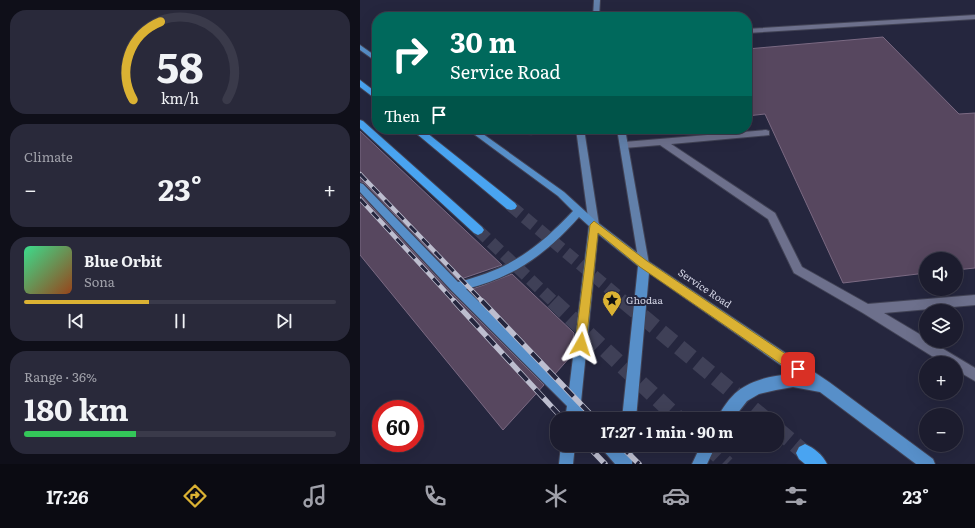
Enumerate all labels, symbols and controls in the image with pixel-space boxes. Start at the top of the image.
text: 30 m [450,20,516,62]
icon: right [384,28,436,80]
text: 58 [156,34,204,96]
text: Service Road [450,58,561,85]
text: km/h [161,87,200,108]
text: Then [384,104,420,127]
icon: arrive [428,104,450,126]
text: Climate [24,147,73,166]
text: 23° [158,166,202,210]
text: − [24,172,37,205]
text: + [323,172,336,205]
text: Blue Orbit [84,249,162,272]
map controls [919,252,963,452]
button: sound [919,252,963,296]
street label: Service Road [676,264,735,311]
text: Sona [84,272,115,291]
place icon: Ghodaa [601,289,623,317]
place label: Ghodaa [626,292,663,307]
button: layers [919,304,963,348]
icon: previous [65,310,87,332]
icon: pause [169,310,191,332]
icon: next [273,310,295,332]
position arrow [560,323,602,365]
pin [781,352,815,386]
button: + [919,356,963,400]
icon: arrive [787,358,809,380]
text: Range · 36% [24,367,97,386]
text: 180 km [24,386,129,430]
speed limit sign: 60 [372,400,424,452]
button: − [919,408,963,452]
text: 17:27 · 1 min · 90 m [601,420,733,443]
icon: directions [181,482,209,510]
icon: music [301,482,329,510]
icon: phone [421,482,449,510]
icon: climate [542,482,570,510]
icon: car [662,482,690,510]
icon: filters [782,482,810,510]
text: 17:26 [46,483,89,510]
text: 23° [902,483,929,510]

